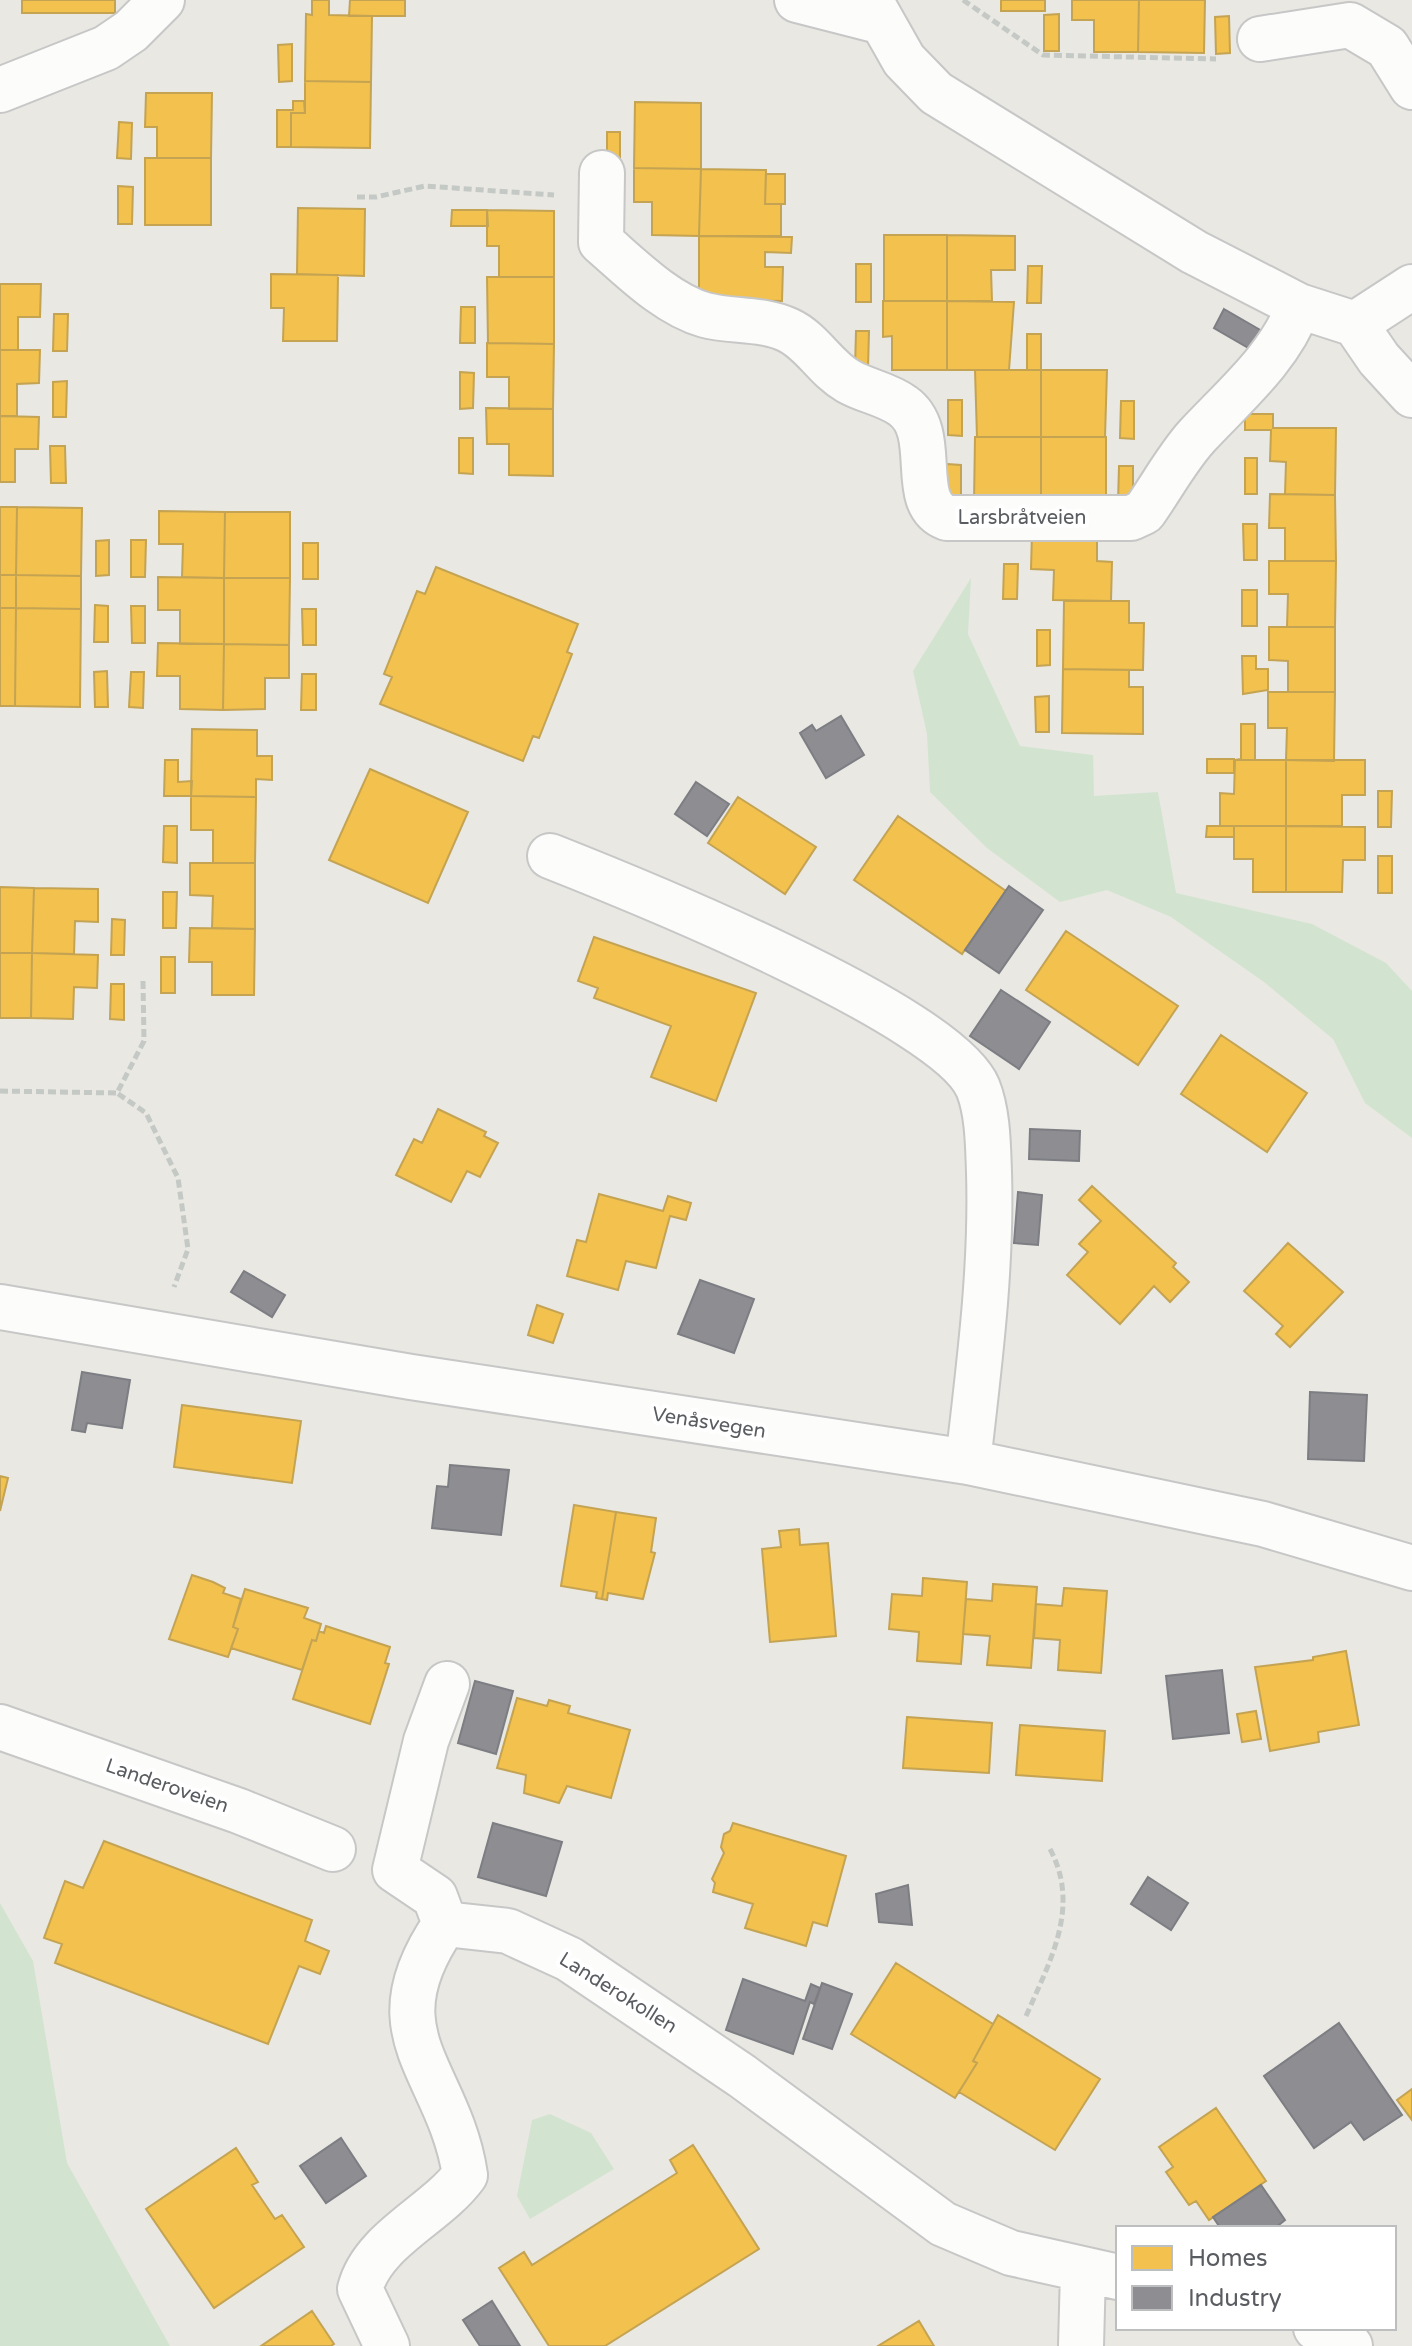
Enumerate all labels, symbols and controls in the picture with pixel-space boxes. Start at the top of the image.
street label: Larsbråtveien [957,506,1087,530]
street label: Venåsvegen [650,1402,768,1444]
street label: Landeroveien [102,1754,232,1818]
street label: Landerokollen [555,1947,681,2039]
legend [1116,2226,1396,2330]
text: Homes [1188,2244,1268,2273]
text: Industry [1188,2284,1282,2313]

